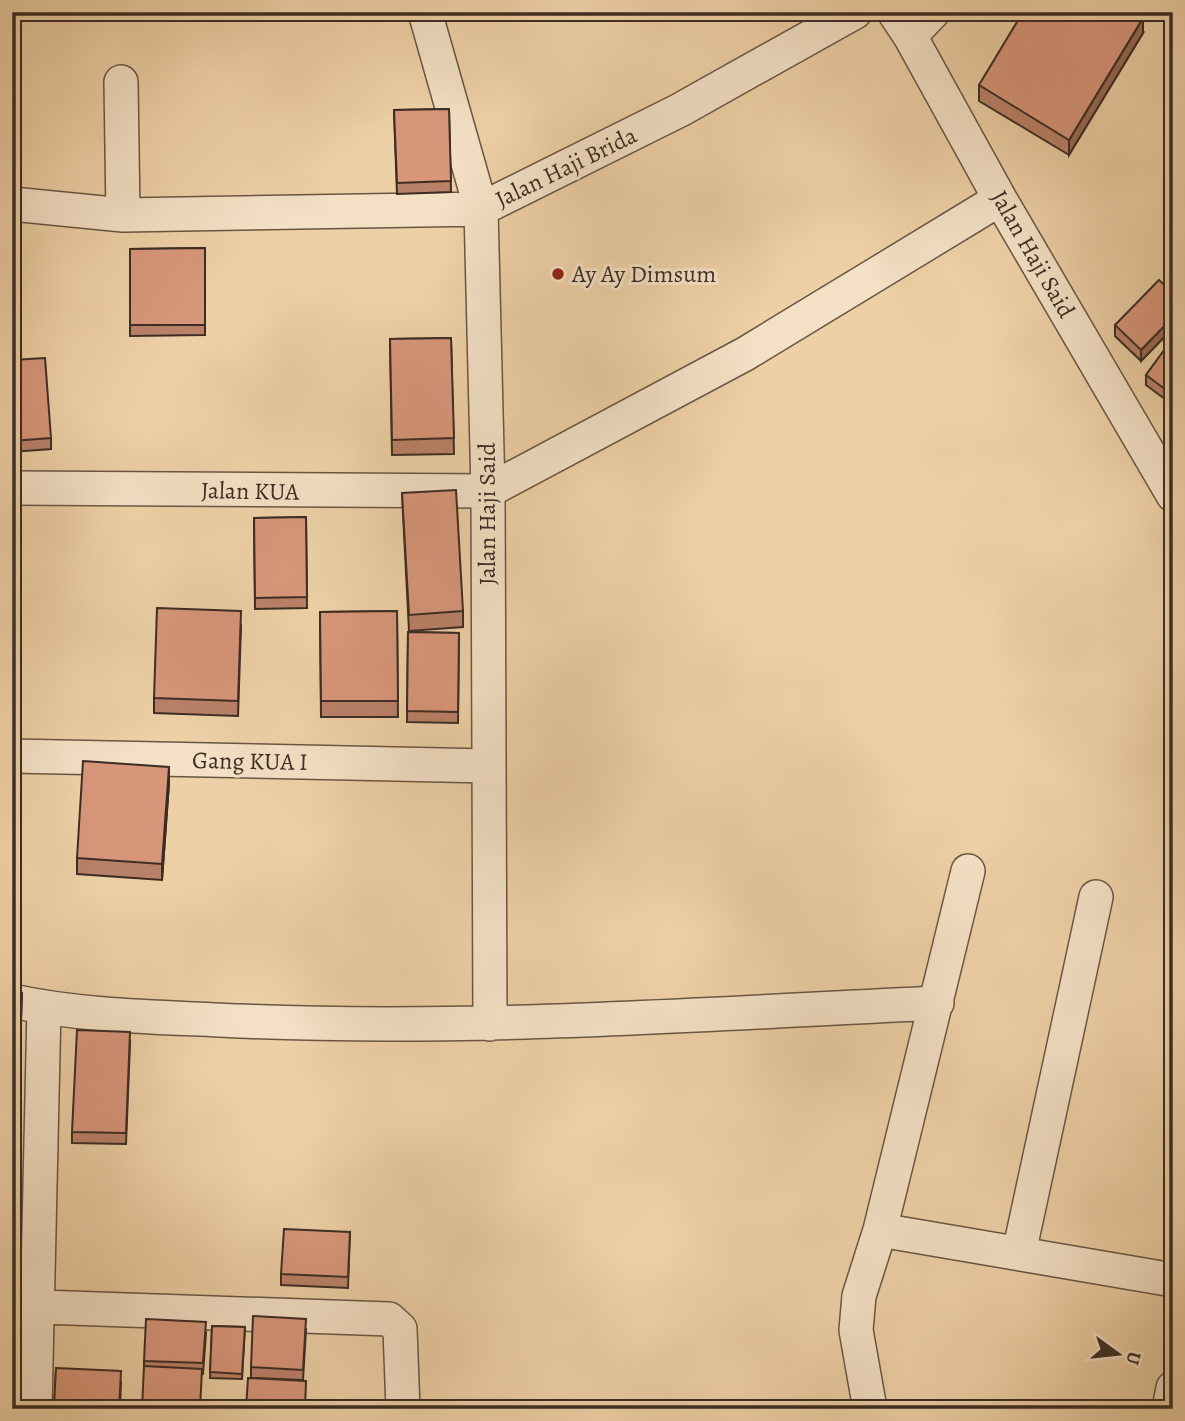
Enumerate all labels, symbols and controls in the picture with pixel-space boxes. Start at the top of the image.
street label: Jalan Haji Brida [490,119,643,215]
street label: Jalan Haji Said [983,184,1083,324]
place label: Ay Ay Dimsum [571,258,716,290]
marker: Ay Ay Dimsum [550,266,566,282]
street label: Jalan Haji Said [471,443,503,585]
street label: Jalan KUA [201,474,300,508]
street label: Gang KUA I [192,744,308,778]
north arrow [1084,1320,1154,1390]
text: U [1119,1349,1148,1368]

